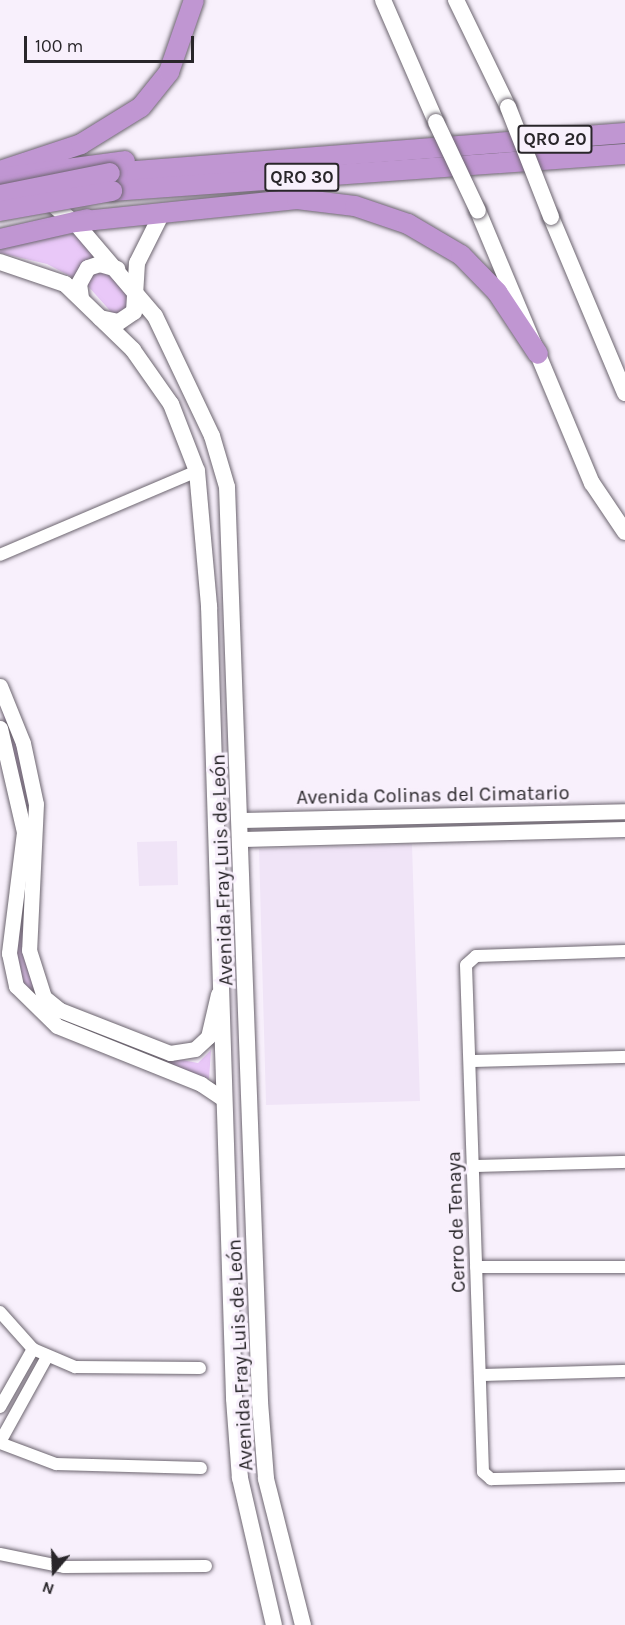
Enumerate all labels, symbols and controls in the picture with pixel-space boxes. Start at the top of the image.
scale bar [27,24,196,62]
text: 100 m [35,35,83,57]
road number: QRO 20 [516,124,594,154]
road number: QRO 30 [263,162,341,192]
street label: Avenida Fray Luis de León [206,754,238,986]
street label: Avenida Colinas del Cimatario [296,781,570,809]
street label: Cerro de Tenaya [442,1151,470,1293]
street label: Avenida Fray Luis de León [222,1239,258,1471]
north arrow [24,1541,84,1601]
text: N [39,1578,57,1599]

